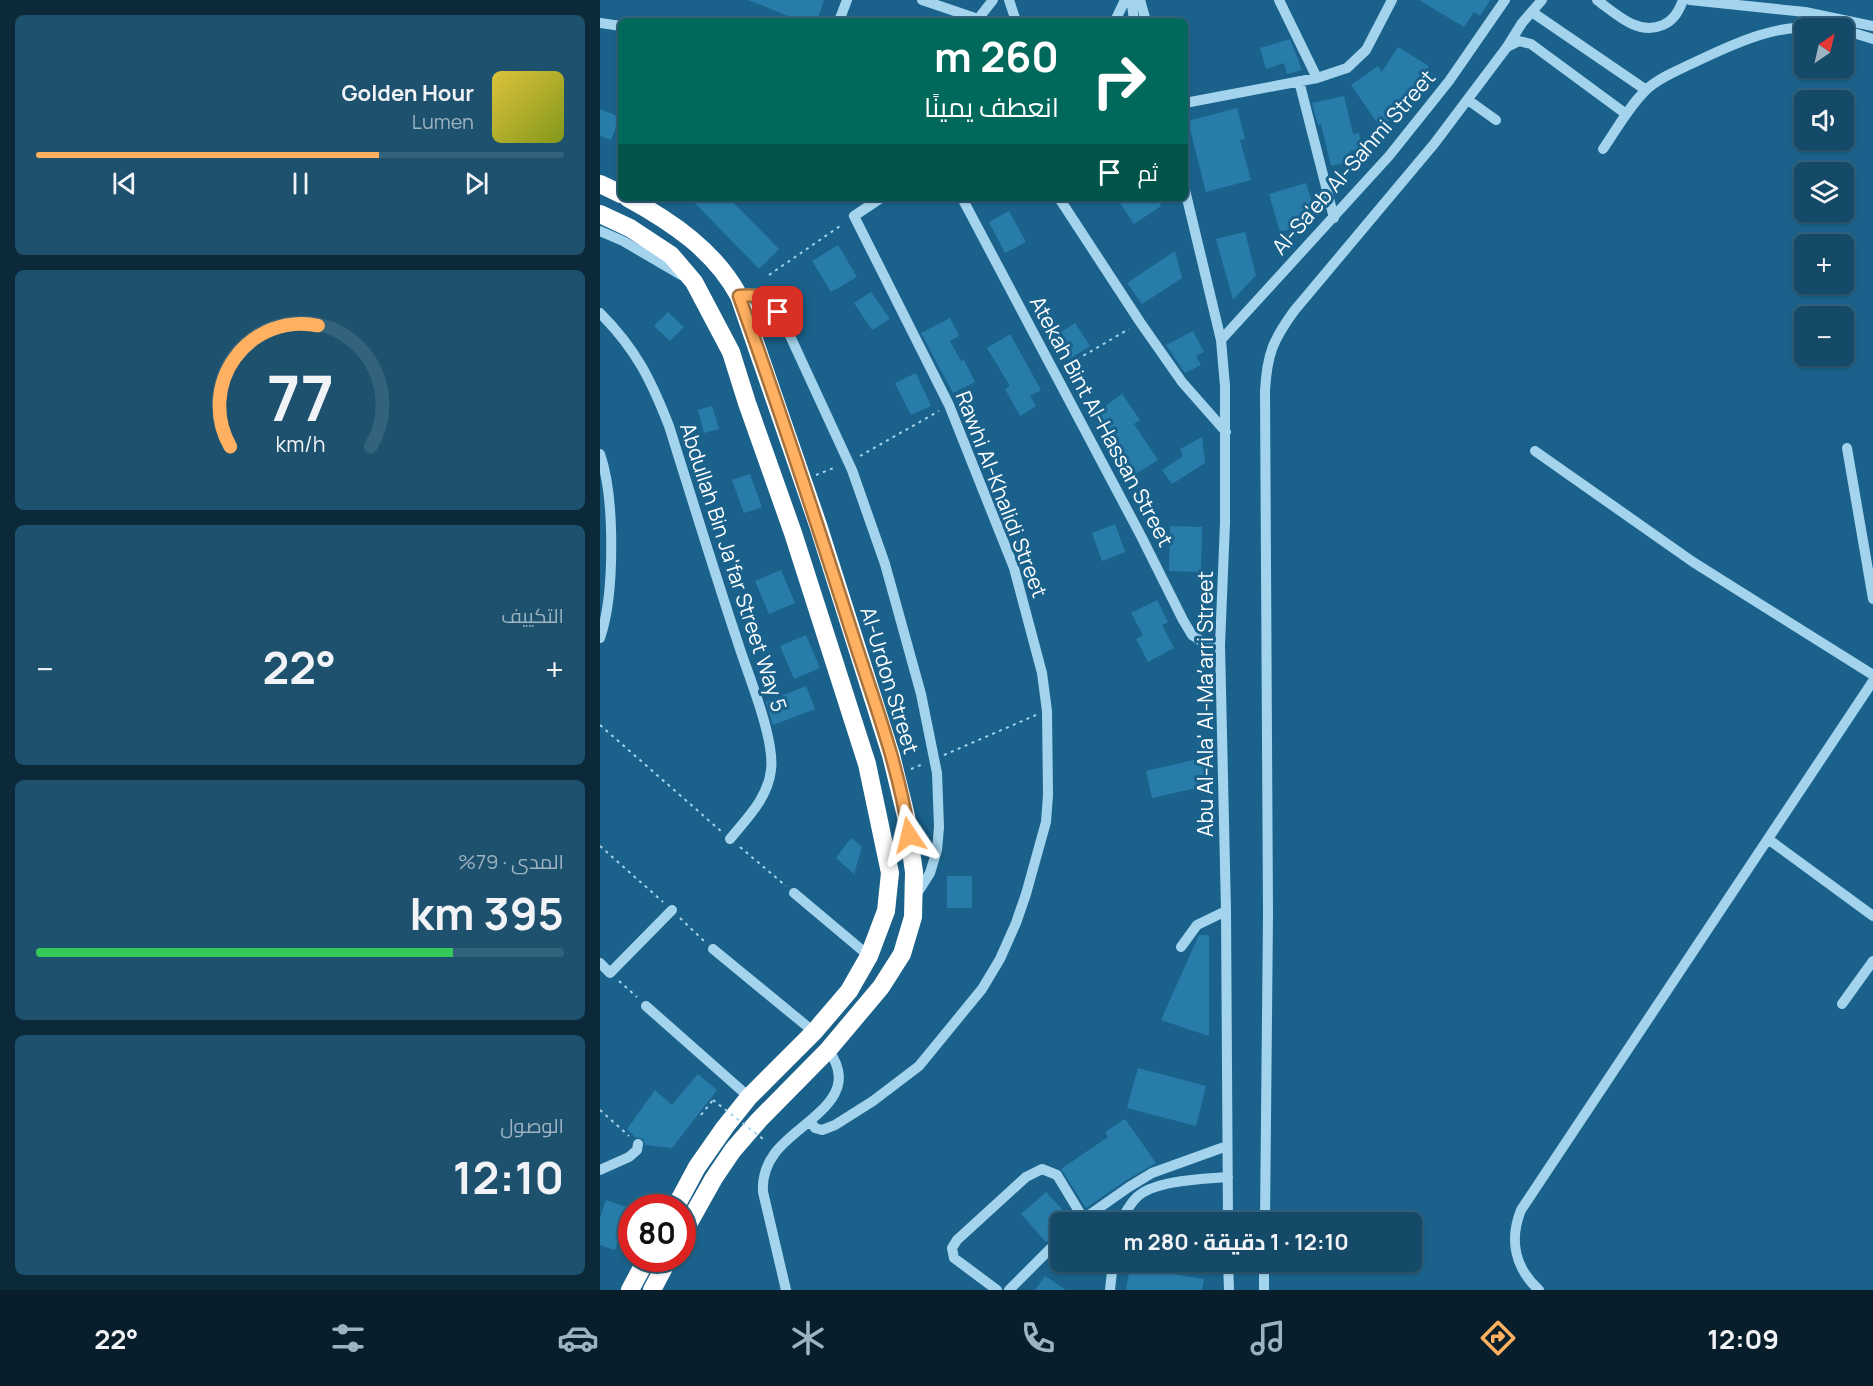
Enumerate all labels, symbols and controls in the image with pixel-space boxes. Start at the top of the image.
north arrow [1794,18,1854,78]
map controls [1794,18,1854,366]
text: 260 m [934,27,1059,85]
icon: right [1080,42,1158,120]
street label: Al-Sa'eb Al-Sahmi Street [1265,64,1441,260]
text: Golden Hour [341,78,474,108]
text: انعطف يمينًا [924,88,1059,125]
button: sound [1794,90,1854,150]
text: Lumen [412,108,474,135]
icon: arrive [1093,156,1126,189]
text: ثم [1138,158,1158,188]
button: layers [1794,162,1854,222]
icon: previous [108,167,141,200]
icon: pause [284,167,317,200]
icon: next [460,167,493,200]
button: + [1794,234,1854,294]
pin [752,286,803,337]
street label: Atekah Bint Al-Hassan Street [1024,291,1180,551]
icon: arrive [761,295,794,328]
button: − [1794,306,1854,366]
text: 77 [266,354,333,440]
street label: Rawhi Al-Khalidi Street [950,387,1054,601]
street label: Abdullah Bin Ja'far Street Way 5 [674,419,794,715]
text: km/h [275,429,325,458]
street label: Abu Al-Ala' Al-Maʻarri Street [1191,571,1219,837]
text: التكييف [501,602,564,629]
street label: Al-Urdon Street [854,603,926,757]
text: 22° [262,636,336,698]
text: − [36,646,54,691]
text: + [545,646,564,691]
position arrow [877,803,941,867]
text: المدى · 79% [458,848,564,875]
text: 395 km [410,882,564,944]
text: الوصول [500,1112,564,1139]
text: 12:10 [453,1146,564,1208]
speed limit sign: 80 [618,1194,696,1272]
text: 12:10 · 1 دقيقة · 280 m [1123,1227,1349,1257]
icon: filters [327,1317,369,1359]
icon: car [557,1317,599,1359]
icon: climate [787,1317,829,1359]
icon: phone [1017,1317,1059,1359]
icon: music [1247,1317,1289,1359]
icon: directions [1477,1317,1519,1359]
text: 22° [94,1320,138,1357]
text: 12:09 [1707,1320,1779,1357]

